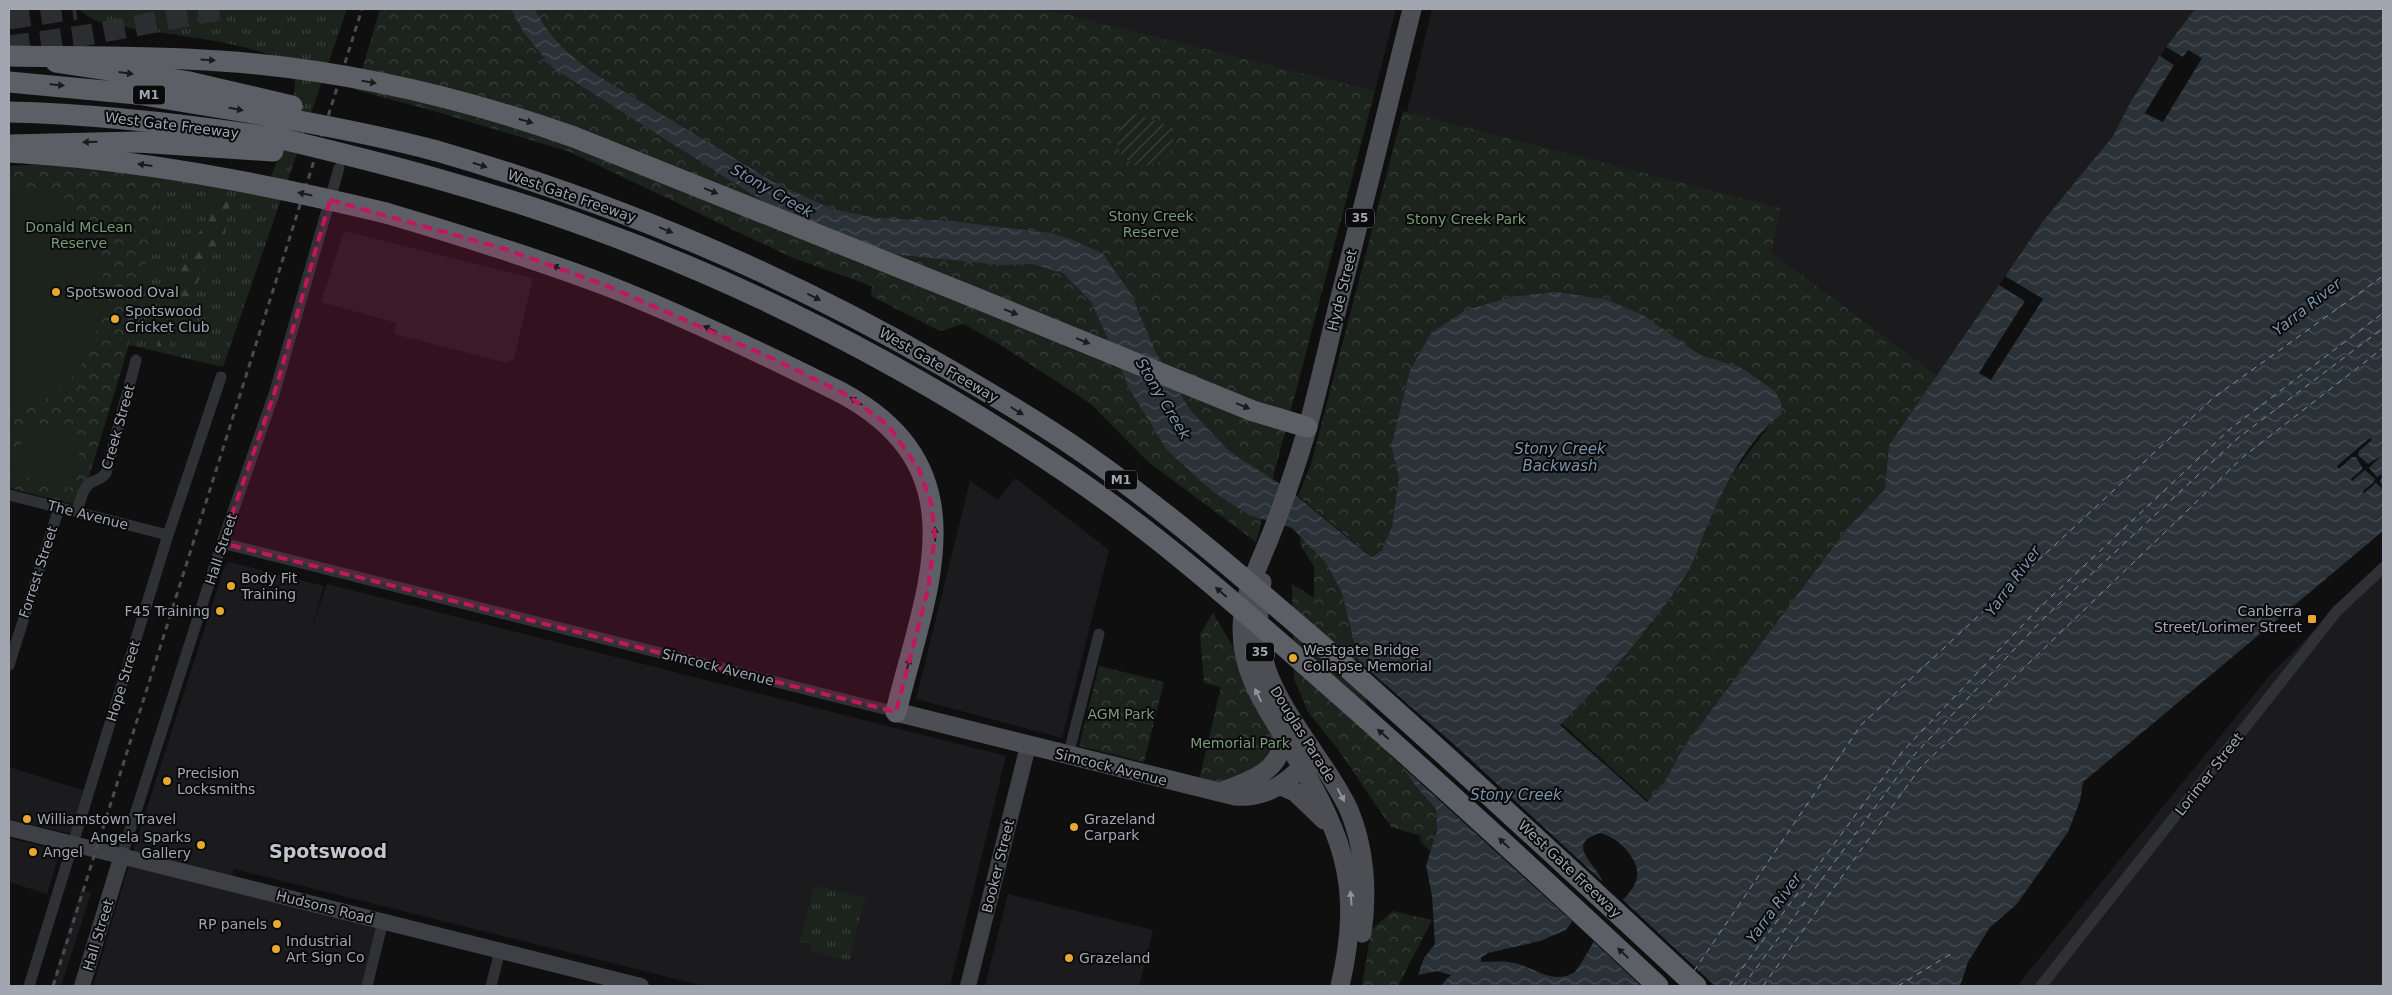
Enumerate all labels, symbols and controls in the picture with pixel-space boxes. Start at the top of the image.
one-way arrow [200,56,216,64]
one-way arrow [118,70,134,78]
one-way arrow [361,78,377,86]
one-way arrow [50,81,66,89]
road number: M1 [133,86,165,104]
one-way arrow [228,105,244,113]
street label: West Gate Freeway [104,109,240,141]
one-way arrow [519,118,534,126]
one-way arrow [82,138,98,146]
water label: Stony Creek [728,160,817,222]
one-way arrow [137,161,153,169]
one-way arrow [472,161,487,169]
street label: West Gate Freeway [506,166,638,226]
one-way arrow [704,187,719,195]
one-way arrow [297,189,313,197]
park label: Stony Creek Reserve [1108,208,1194,240]
road number: 35 [1346,208,1374,228]
park label: Stony Creek Park [1406,211,1527,227]
park label: Donald McLean Reserve [25,219,133,251]
one-way arrow [659,226,674,234]
street label: Hyde Street [1324,247,1360,332]
one-way arrow [551,264,566,272]
water label: Yarra River [2269,274,2346,339]
place label: Spotswood Oval [66,284,179,300]
marker: Spotswood Oval [50,286,62,298]
one-way arrow [807,293,821,301]
place label: Spotswood Cricket Club [125,303,210,335]
one-way arrow [1004,308,1018,316]
marker: Spotswood Cricket Club [109,313,121,325]
street label: West Gate Freeway [877,324,1001,406]
one-way arrow [703,325,717,333]
one-way arrow [1075,337,1090,345]
water label: Stony Creek [1132,355,1195,444]
street label: Creek Street [98,382,138,471]
one-way arrow [849,396,862,405]
one-way arrow [1235,403,1250,411]
one-way arrow [1010,406,1023,415]
water label: Stony Creek Backwash [1514,440,1607,475]
road number: M1 [1105,470,1137,490]
street label: The Avenue [45,497,130,533]
street label: Hall Street [202,511,240,587]
street label: Forrest Street [16,524,61,620]
one-way arrow [930,526,938,542]
water label: Yarra River [1982,542,2045,620]
place label: Body Fit Training [240,570,298,602]
marker: Body Fit Training [225,580,237,592]
one-way arrow [1215,587,1228,598]
place label: F45 Training [124,603,210,619]
place label: Canberra Street/Lorimer Street [2154,603,2302,635]
marker: F45 Training [214,605,226,617]
marker: Canberra Street/Lorimer Street [2306,613,2318,625]
street label: Hope Street [103,638,143,723]
road number: 35 [1246,642,1274,662]
place label: Westgate Bridge Collapse Memorial [1303,642,1432,674]
street label: Simcock Avenue [660,645,776,689]
marker: Westgate Bridge Collapse Memorial [1287,652,1299,664]
one-way arrow [904,658,912,673]
street label: Douglas Parade [1267,683,1339,785]
one-way arrow [1254,688,1263,703]
park label: AGM Park [1088,706,1155,722]
one-way arrow [1377,728,1390,739]
street label: Lorimer Street [2172,729,2247,819]
park label: Memorial Park [1190,735,1291,751]
street label: Simcock Avenue [1053,745,1169,789]
place label: Precision Locksmiths [177,765,255,797]
marker: Precision Locksmiths [161,775,173,787]
water label: Stony Creek [1470,786,1563,804]
one-way arrow [1337,787,1345,802]
place label: Williamstown Travel [37,811,176,827]
place label: Grazeland Carpark [1084,811,1155,843]
marker: Williamstown Travel [21,813,33,825]
street label: Booker Street [979,817,1017,914]
street label: West Gate Freeway [1515,817,1625,921]
marker: Grazeland Carpark [1068,821,1080,833]
place label: Angela Sparks Gallery [91,829,191,861]
one-way arrow [1498,837,1510,849]
marker: Angela Sparks Gallery [195,839,207,851]
district label: Spotswood [269,840,387,862]
place label: Angel [43,844,83,860]
marker: Angel [27,846,39,858]
water label: Yarra River [1743,869,1806,947]
street label: Hudsons Road [275,887,375,927]
one-way arrow [1346,890,1354,906]
street label: Hall Street [80,897,117,973]
place label: RP panels [198,916,267,932]
marker: RP panels [271,918,283,930]
place label: Industrial Art Sign Co [286,933,365,965]
marker: Industrial Art Sign Co [270,943,282,955]
one-way arrow [1617,947,1629,959]
place label: Grazeland [1079,950,1150,966]
marker: Grazeland [1063,952,1075,964]

